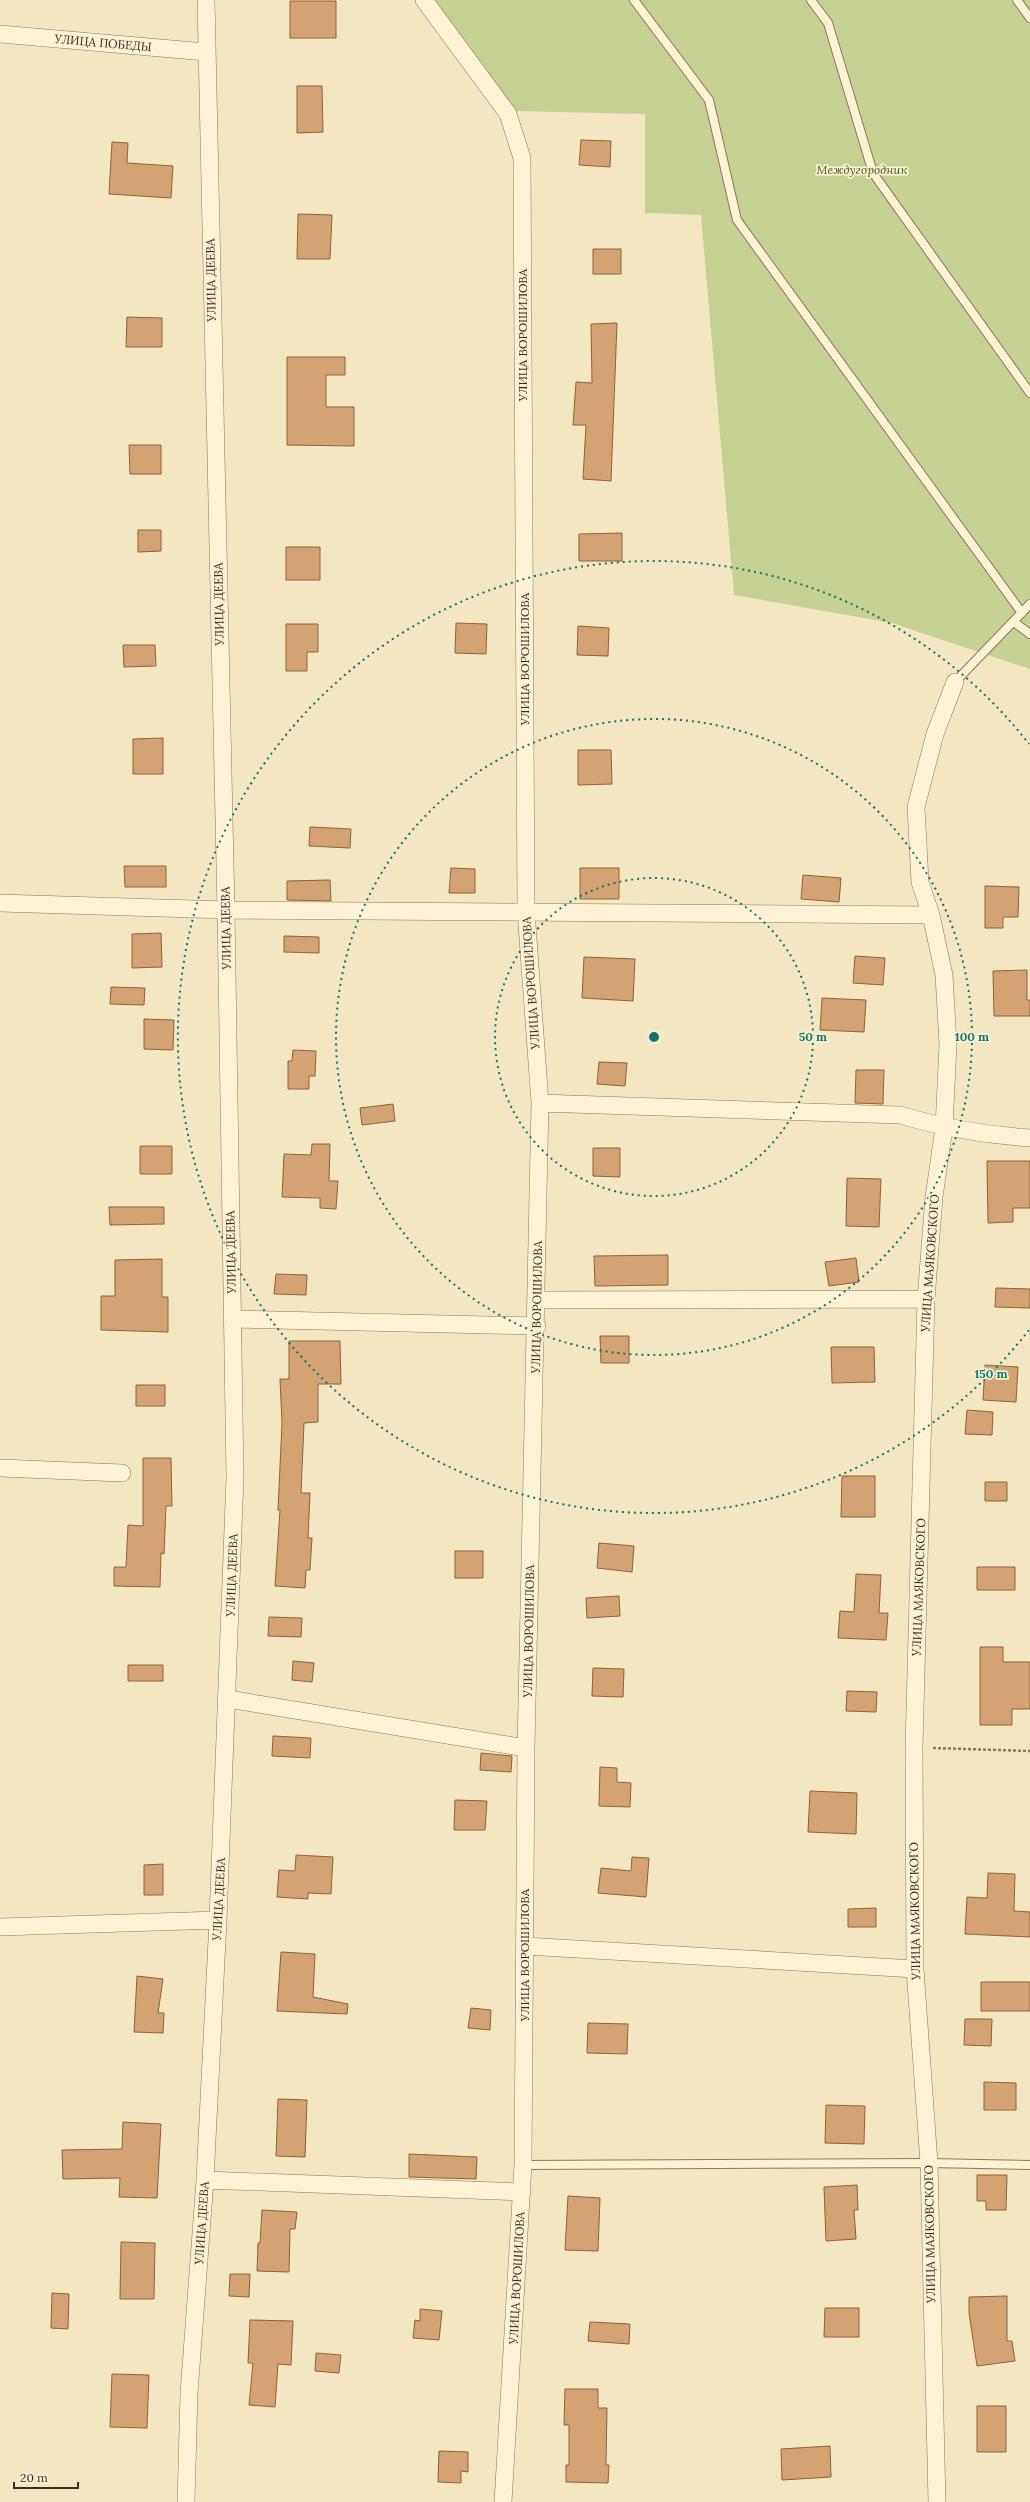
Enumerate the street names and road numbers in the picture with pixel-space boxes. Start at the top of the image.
street label: УЛИЦА ПОБЕДЫ [53,31,152,54]
street label: УЛИЦА ДЕЕВА [202,238,219,323]
street label: УЛИЦА ВОРОШИЛОВА [515,268,530,402]
street label: УЛИЦА ДЕЕВА [210,562,227,647]
street label: УЛИЦА ВОРОШИЛОВА [517,592,532,726]
street label: УЛИЦА ДЕЕВА [217,886,234,971]
street label: УЛИЦА ВОРОШИЛОВА [518,916,543,1051]
street label: УЛИЦА МАЯКОВСКОГО [917,1194,942,1333]
street label: УЛИЦА ДЕЕВА [222,1210,239,1295]
street label: УЛИЦА ВОРОШИЛОВА [528,1240,545,1374]
street label: УЛИЦА МАЯКОВСКОГО [909,1518,928,1657]
street label: УЛИЦА ДЕЕВА [223,1533,240,1618]
street label: УЛИЦА ВОРОШИЛОВА [520,1564,537,1698]
street label: УЛИЦА МАЯКОВСКОГО [906,1842,923,1981]
street label: УЛИЦА ДЕЕВА [209,1857,228,1942]
street label: УЛИЦА ВОРОШИЛОВА [517,1888,532,2022]
street label: УЛИЦА МАЯКОВСКОГО [921,2165,938,2304]
street label: УЛИЦА ДЕЕВА [191,2181,212,2266]
street label: УЛИЦА ВОРОШИЛОВА [505,2211,527,2346]

